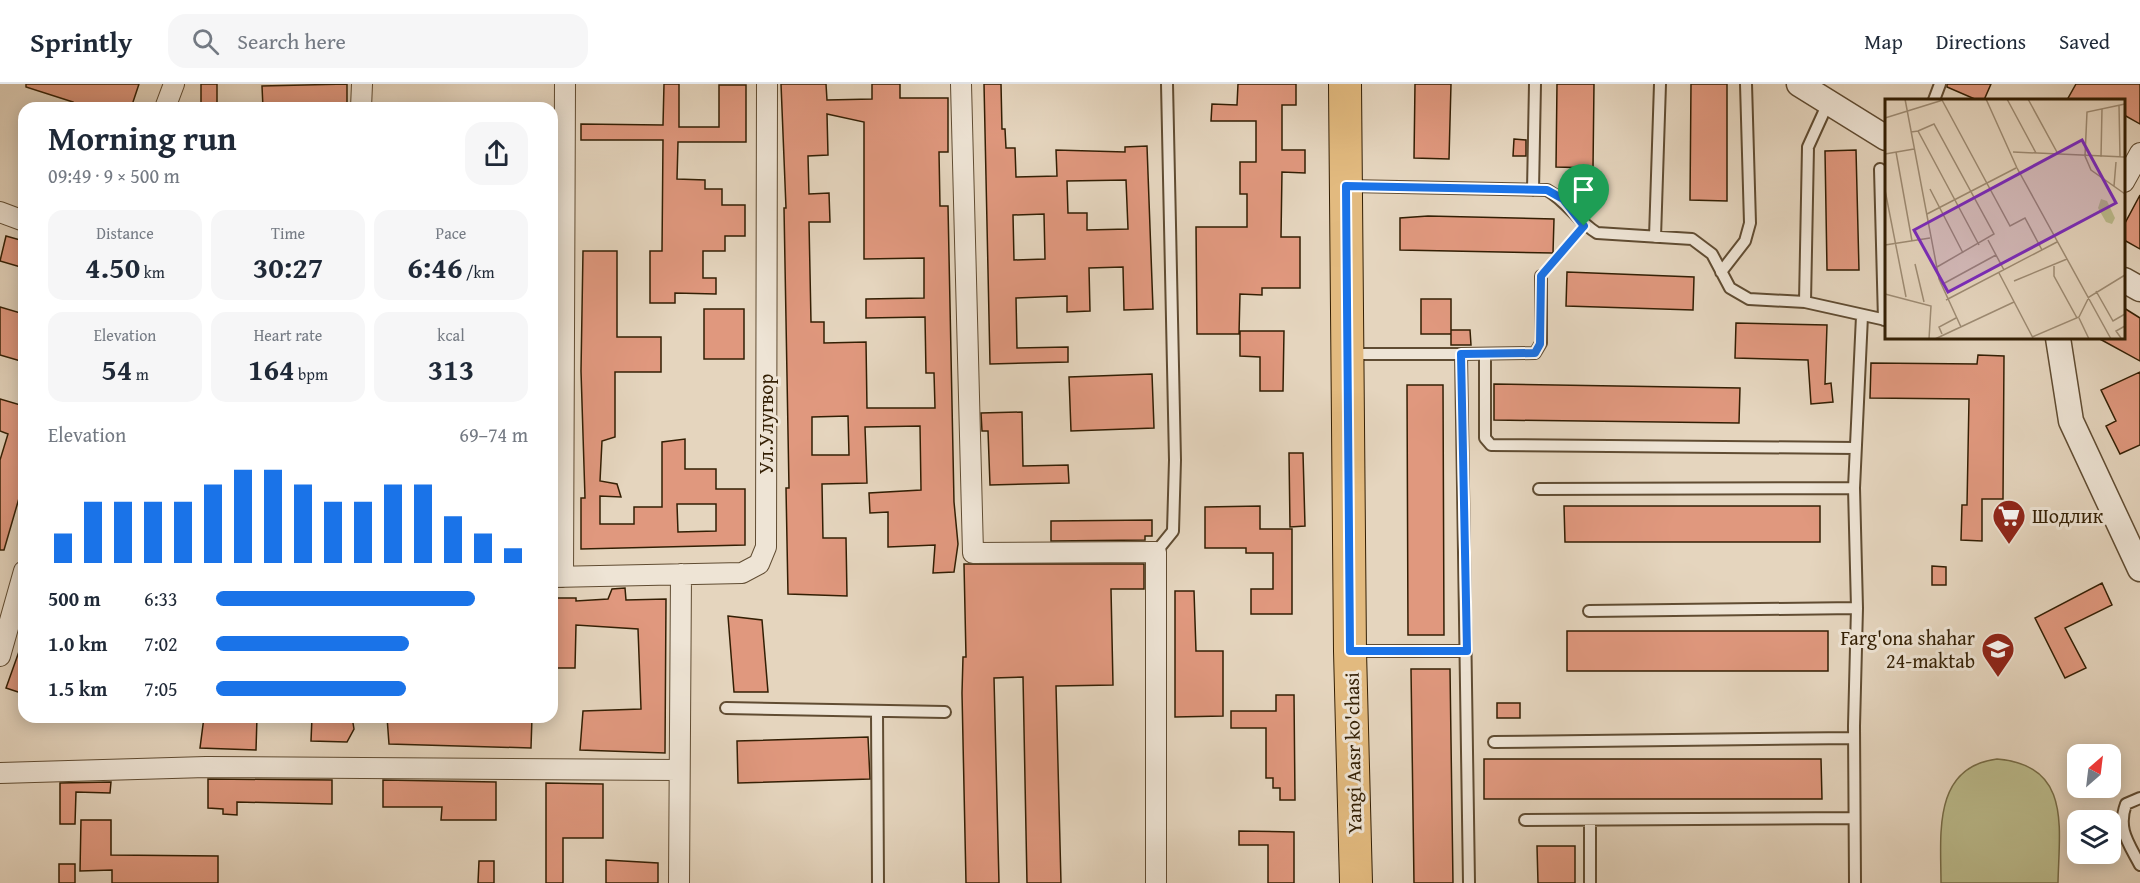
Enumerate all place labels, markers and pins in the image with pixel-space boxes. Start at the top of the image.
pin [1558,164,1609,226]
supermarket icon: Шодлик [1991,498,2027,545]
place label: Шодлик [2032,501,2104,530]
place label: Farg'ona shahar 24-maktab [1840,623,1975,675]
school or university icon: Farg'ona shahar 24-maktab [1980,631,2016,678]

